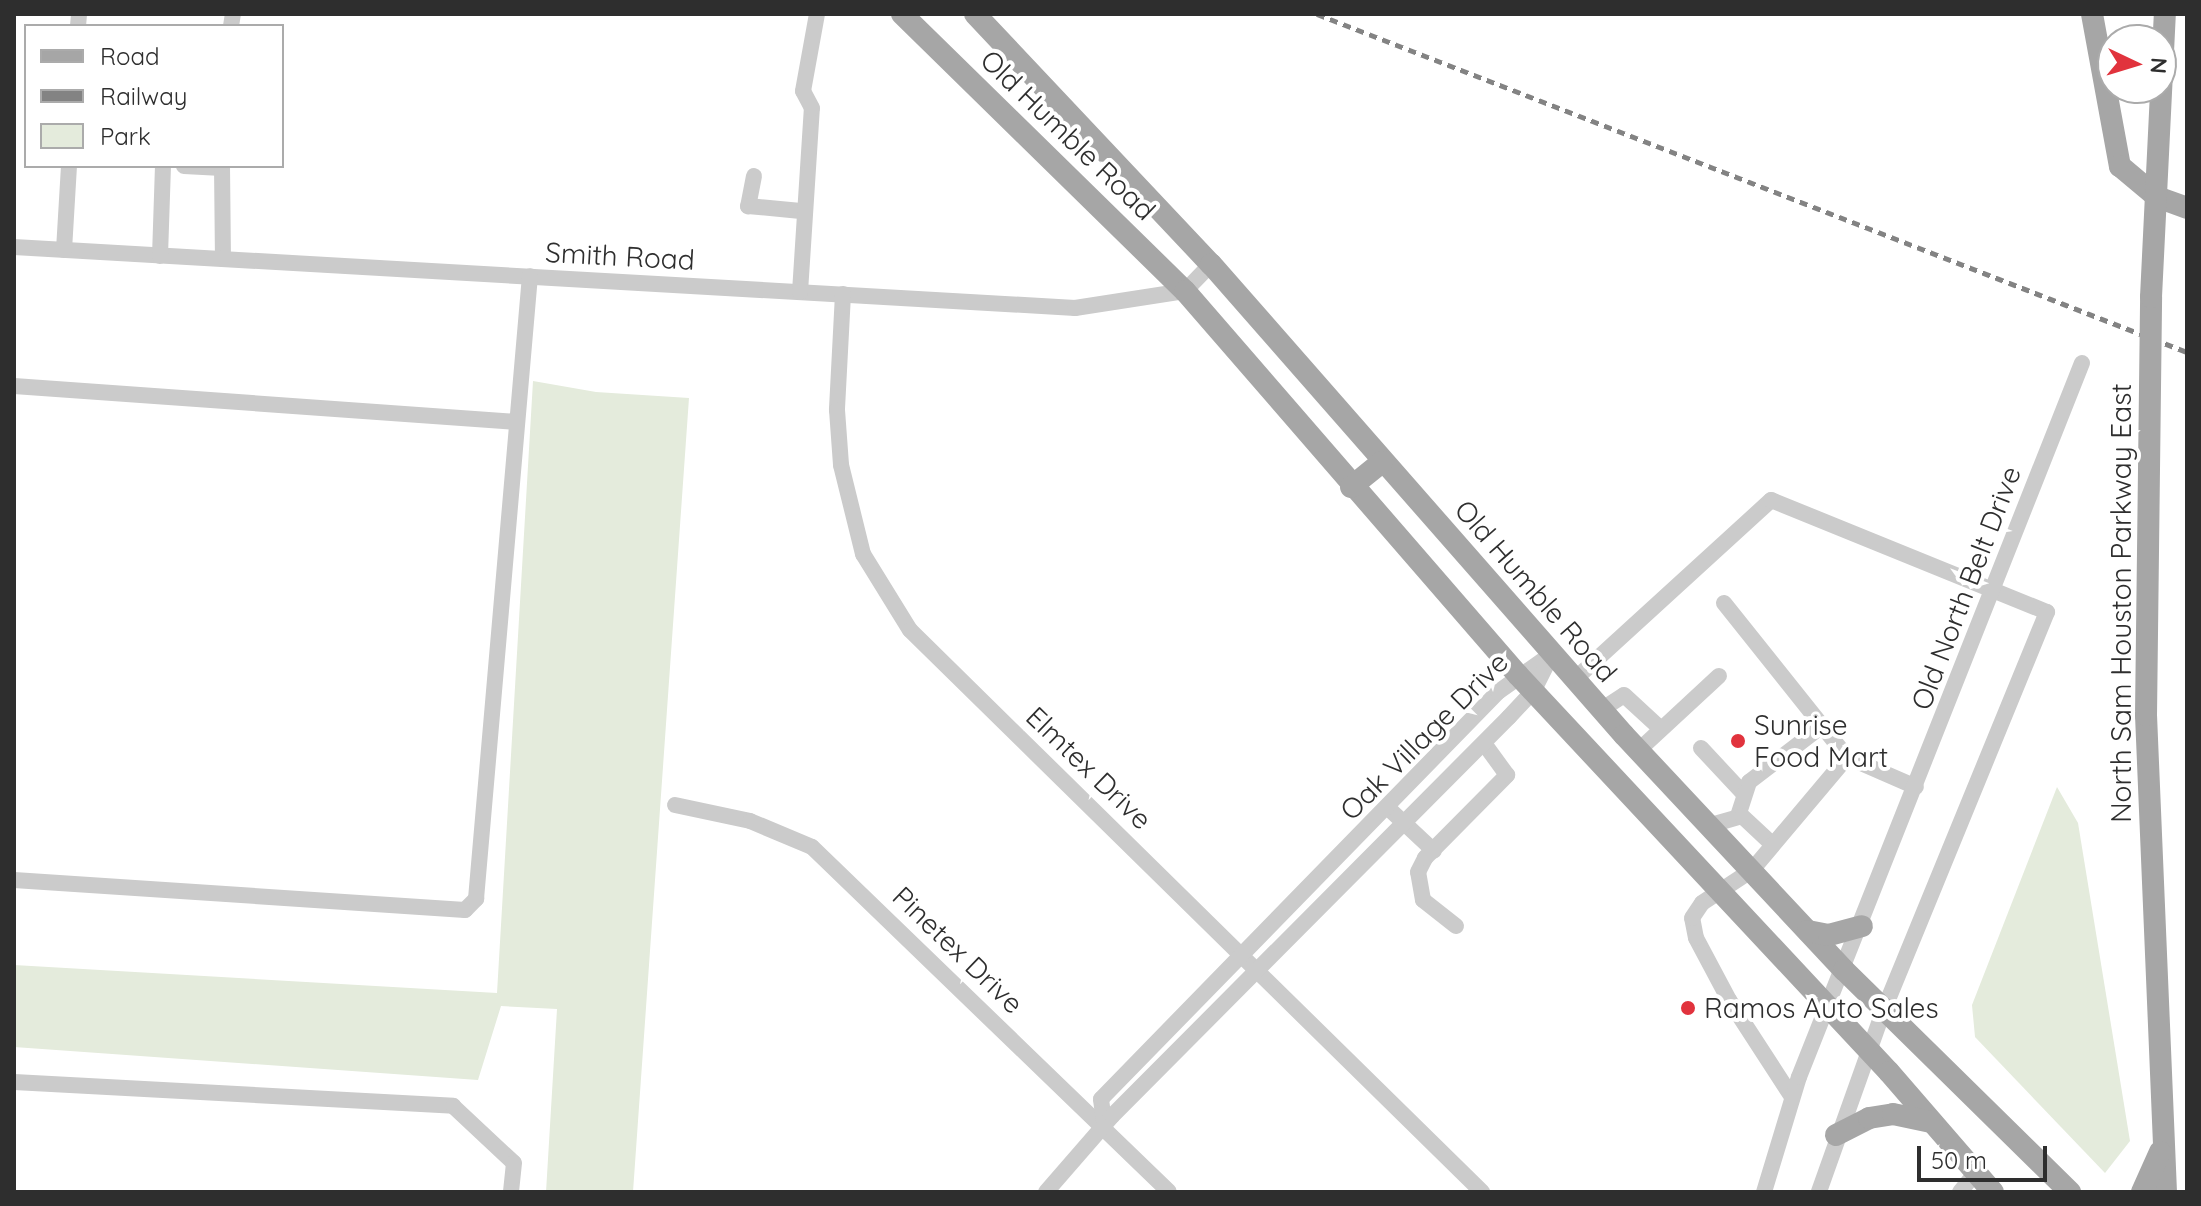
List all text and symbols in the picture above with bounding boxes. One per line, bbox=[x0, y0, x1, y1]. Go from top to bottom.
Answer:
legend bbox=[24, 24, 284, 168]
north arrow bbox=[2097, 24, 2177, 104]
text: Road bbox=[100, 41, 160, 71]
street label: Old Humble Road bbox=[974, 43, 1162, 227]
text: N bbox=[2144, 56, 2173, 75]
text: Railway bbox=[100, 81, 187, 111]
text: Park bbox=[100, 121, 151, 151]
street label: Smith Road bbox=[544, 235, 696, 277]
street label: North Sam Houston Parkway East bbox=[2104, 383, 2138, 823]
street label: Old North Belt Drive bbox=[1904, 461, 2028, 715]
street label: Old Humble Road bbox=[1448, 493, 1624, 689]
street label: Oak Village Drive bbox=[1333, 645, 1515, 827]
street label: Elmtex Drive bbox=[1019, 700, 1159, 836]
place label: Sunrise Food Mart bbox=[1754, 708, 1888, 774]
marker: Sunrise Food Mart bbox=[1729, 732, 1747, 750]
street label: Pinetex Drive bbox=[886, 879, 1030, 1021]
place label: Ramos Auto Sales bbox=[1704, 991, 1939, 1025]
marker: Ramos Auto Sales bbox=[1679, 999, 1697, 1017]
scale bar bbox=[1921, 1130, 2051, 1180]
text: 50 m bbox=[1931, 1145, 1987, 1175]

